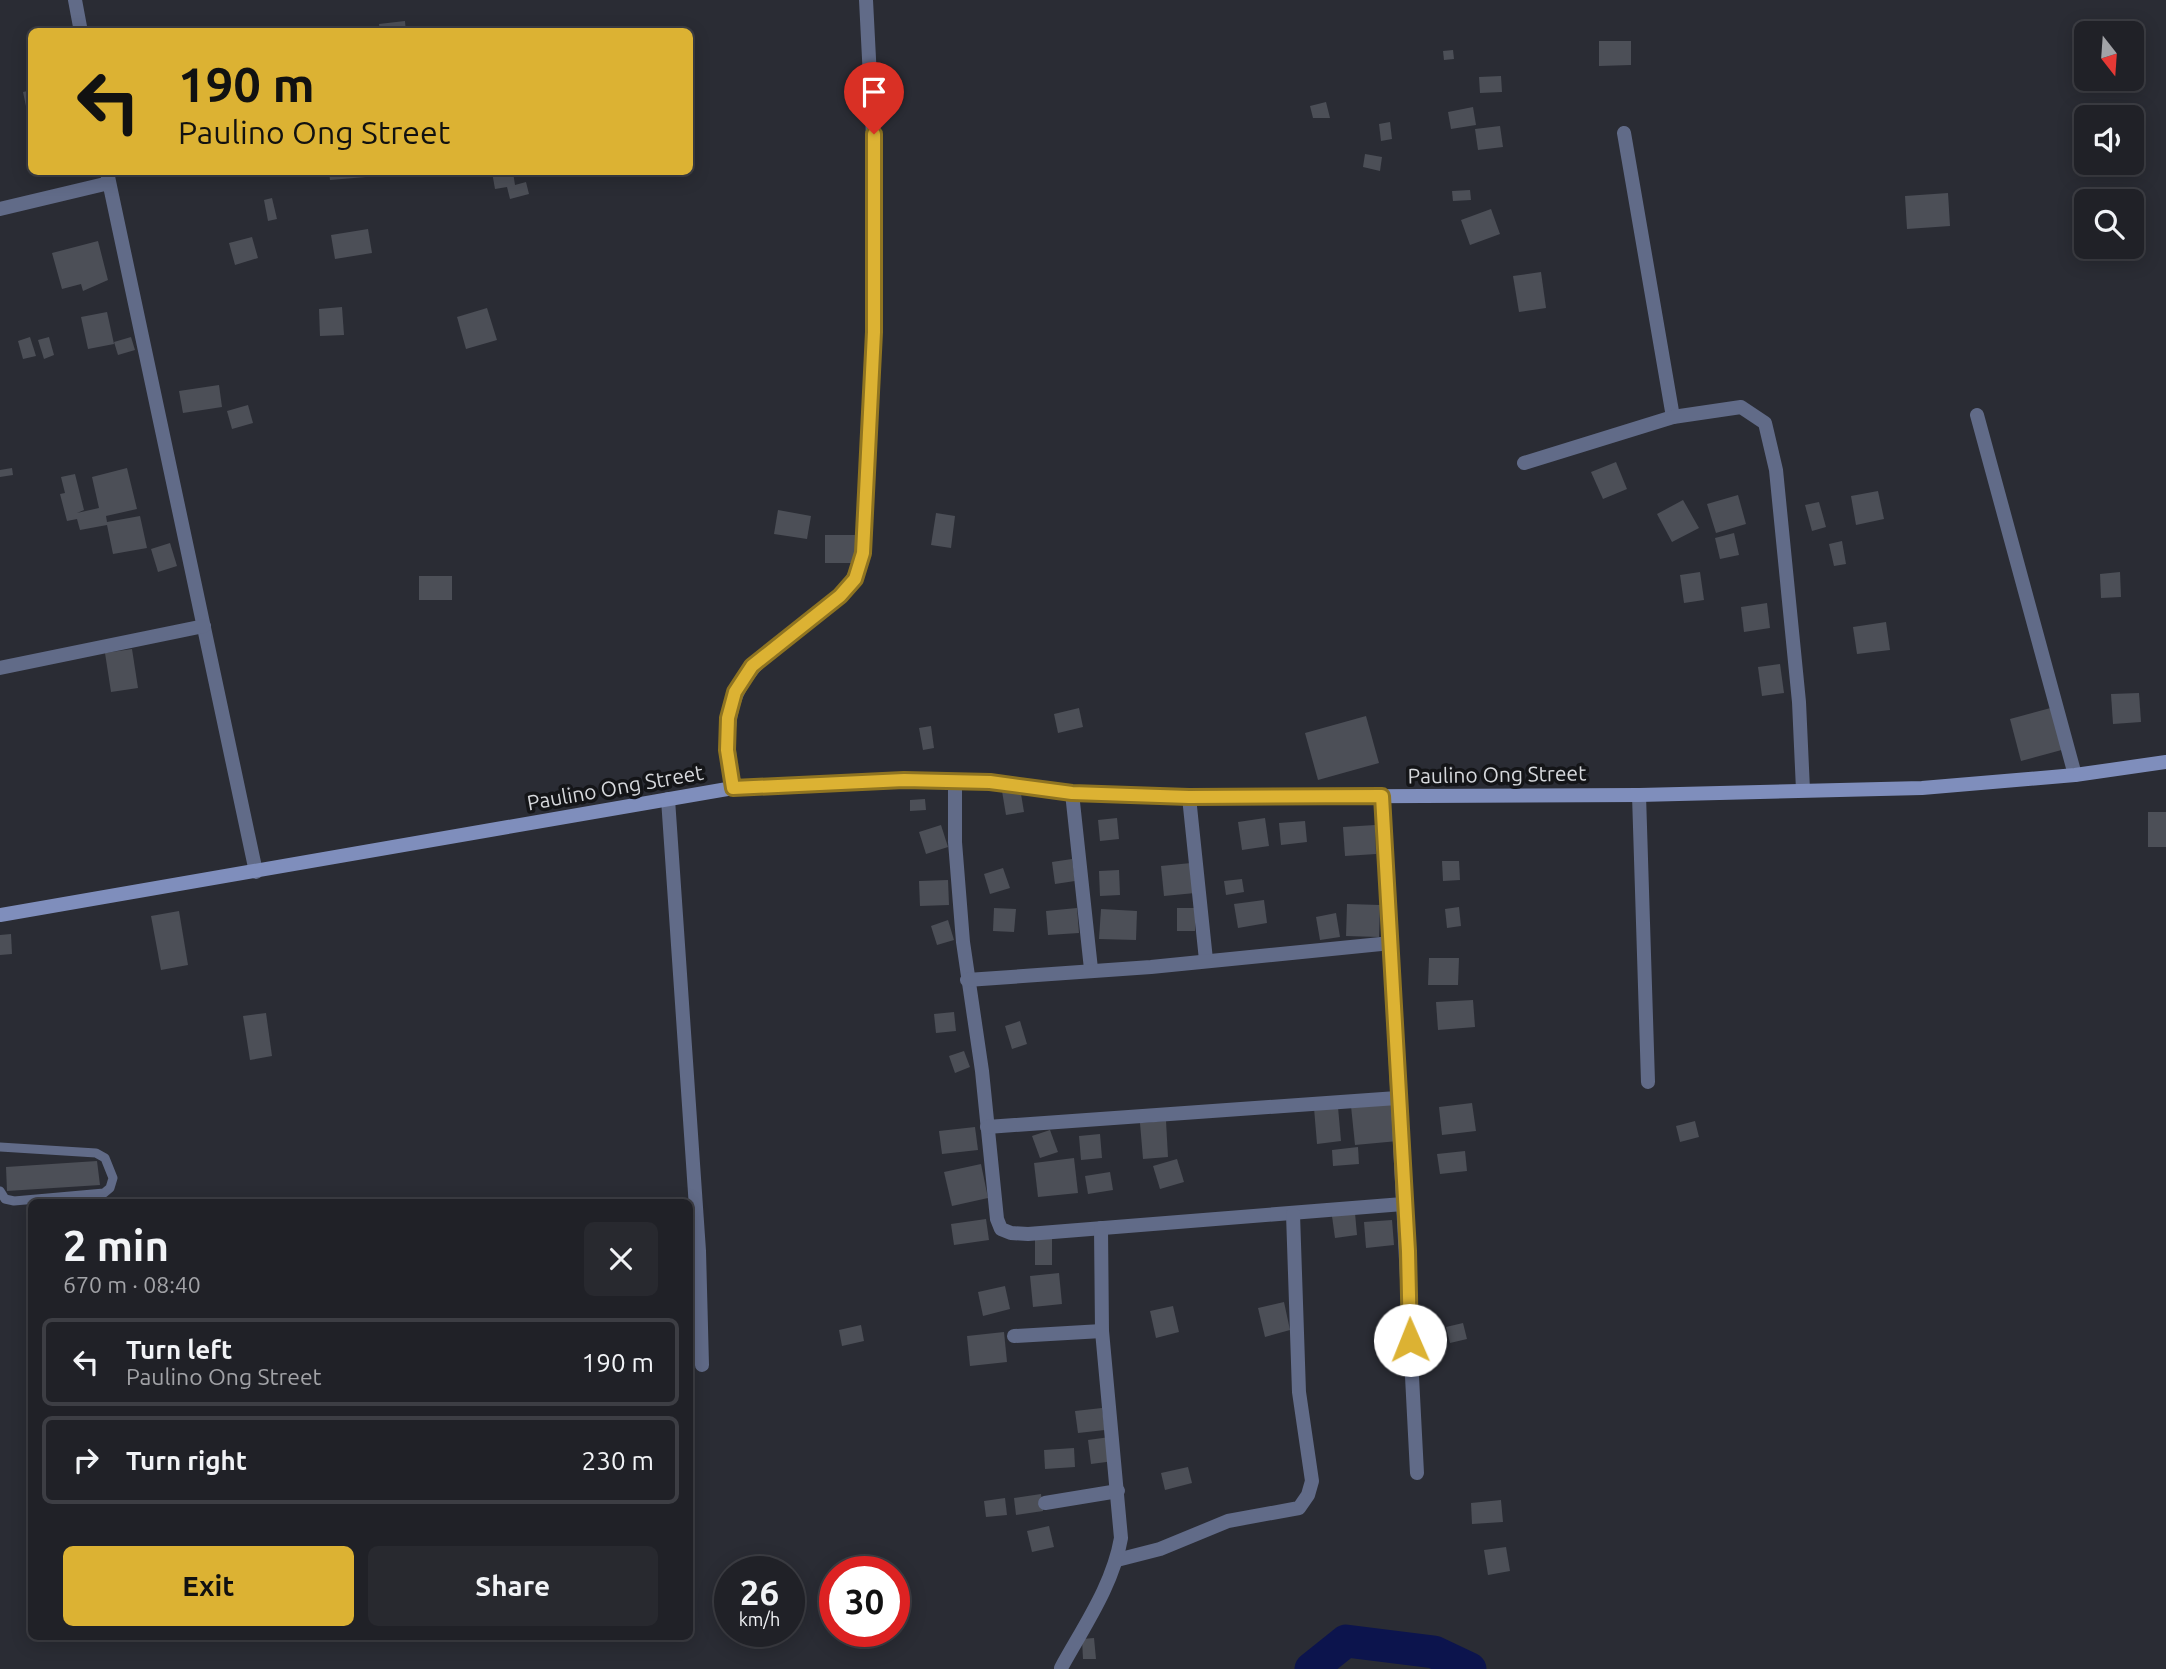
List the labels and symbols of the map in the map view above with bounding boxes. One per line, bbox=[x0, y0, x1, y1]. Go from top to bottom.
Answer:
north arrow bbox=[2074, 21, 2144, 91]
pin bbox=[844, 62, 904, 134]
street label: Paulino Ong Street bbox=[525, 760, 705, 814]
street label: Paulino Ong Street bbox=[1407, 760, 1587, 788]
position arrow bbox=[1373, 1303, 1447, 1377]
speed limit sign: 30 bbox=[819, 1556, 910, 1647]

